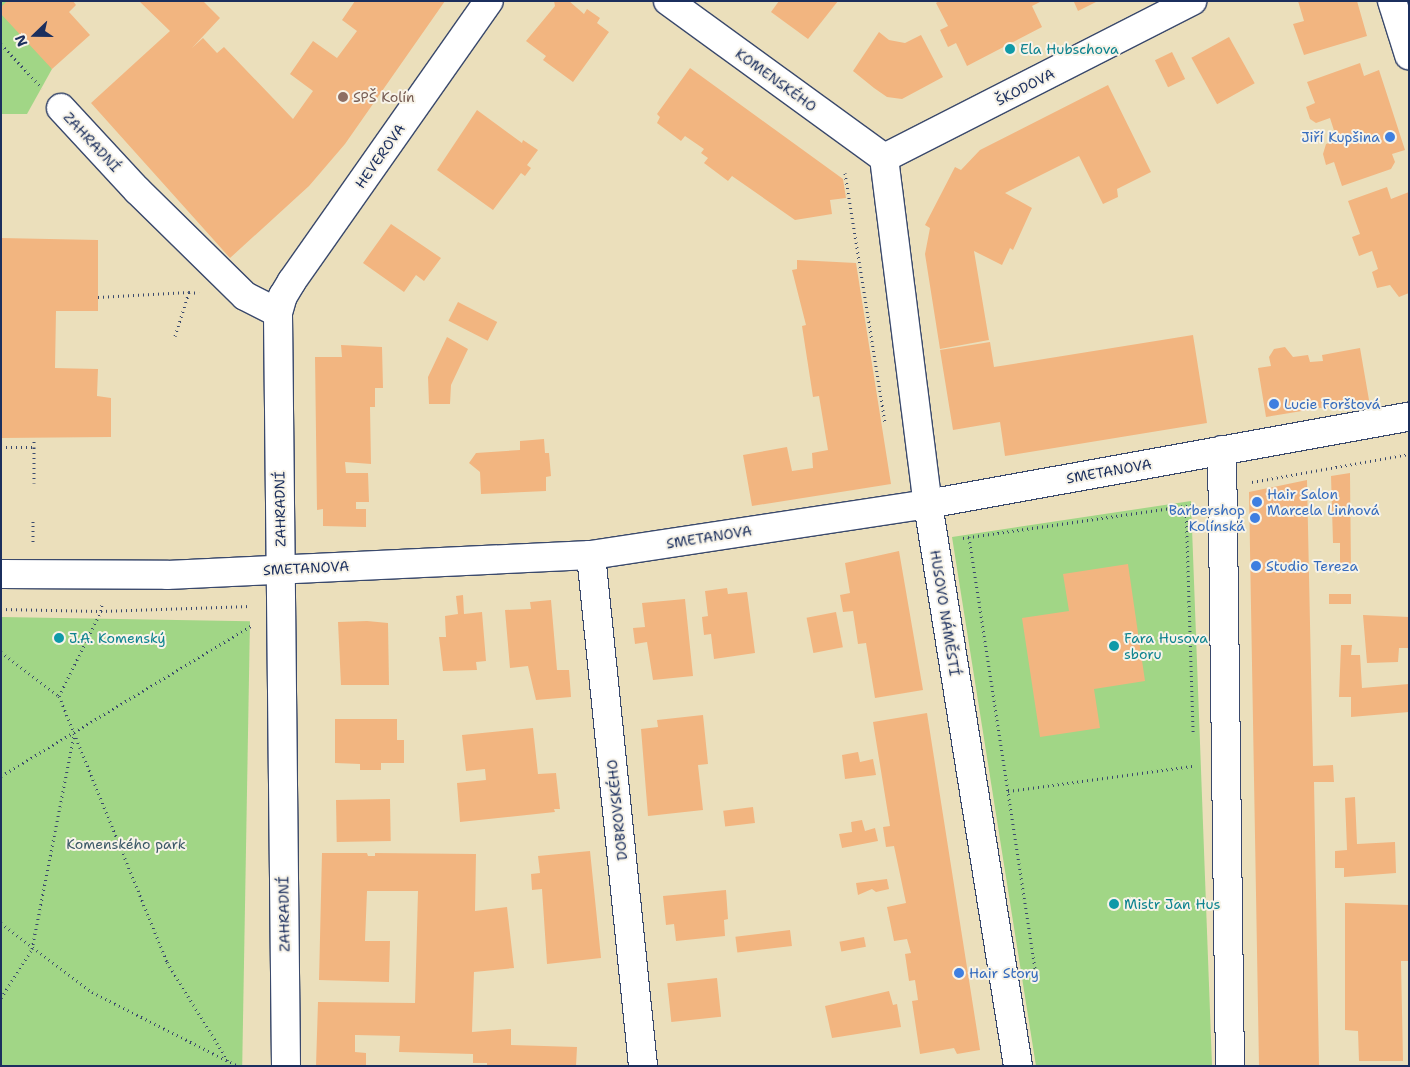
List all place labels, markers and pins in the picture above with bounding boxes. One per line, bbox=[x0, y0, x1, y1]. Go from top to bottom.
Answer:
place label: Ela Hubschova bbox=[1020, 41, 1119, 57]
marker: Ela Hubschova bbox=[1004, 43, 1016, 55]
place label: SPŠ Kolín bbox=[353, 89, 415, 105]
marker: SPŠ Kolín bbox=[337, 91, 349, 103]
place label: Jiří Kupšina bbox=[1301, 129, 1380, 145]
marker: Jiří Kupšina bbox=[1384, 131, 1396, 143]
place label: Lucie Forštová bbox=[1284, 396, 1380, 412]
marker: Lucie Forštová bbox=[1268, 398, 1280, 410]
place label: Hair Salon Marcela Linhová bbox=[1267, 486, 1379, 518]
marker: Hair Salon Marcela Linhová bbox=[1251, 496, 1263, 508]
place label: Barbershop Kolínská bbox=[1169, 502, 1245, 534]
marker: Barbershop Kolínská bbox=[1249, 512, 1261, 524]
place label: Studio Tereza bbox=[1266, 558, 1358, 574]
marker: Studio Tereza bbox=[1250, 560, 1262, 572]
place label: J.A. Komenský bbox=[69, 630, 166, 646]
place label: Fara Husova sboru bbox=[1124, 630, 1208, 662]
marker: J.A. Komenský bbox=[53, 632, 65, 644]
marker: Fara Husova sboru bbox=[1108, 640, 1120, 652]
place label: Mistr Jan Hus bbox=[1124, 896, 1220, 912]
marker: Mistr Jan Hus bbox=[1108, 898, 1120, 910]
place label: Hair Story bbox=[969, 965, 1039, 981]
marker: Hair Story bbox=[953, 967, 965, 979]

